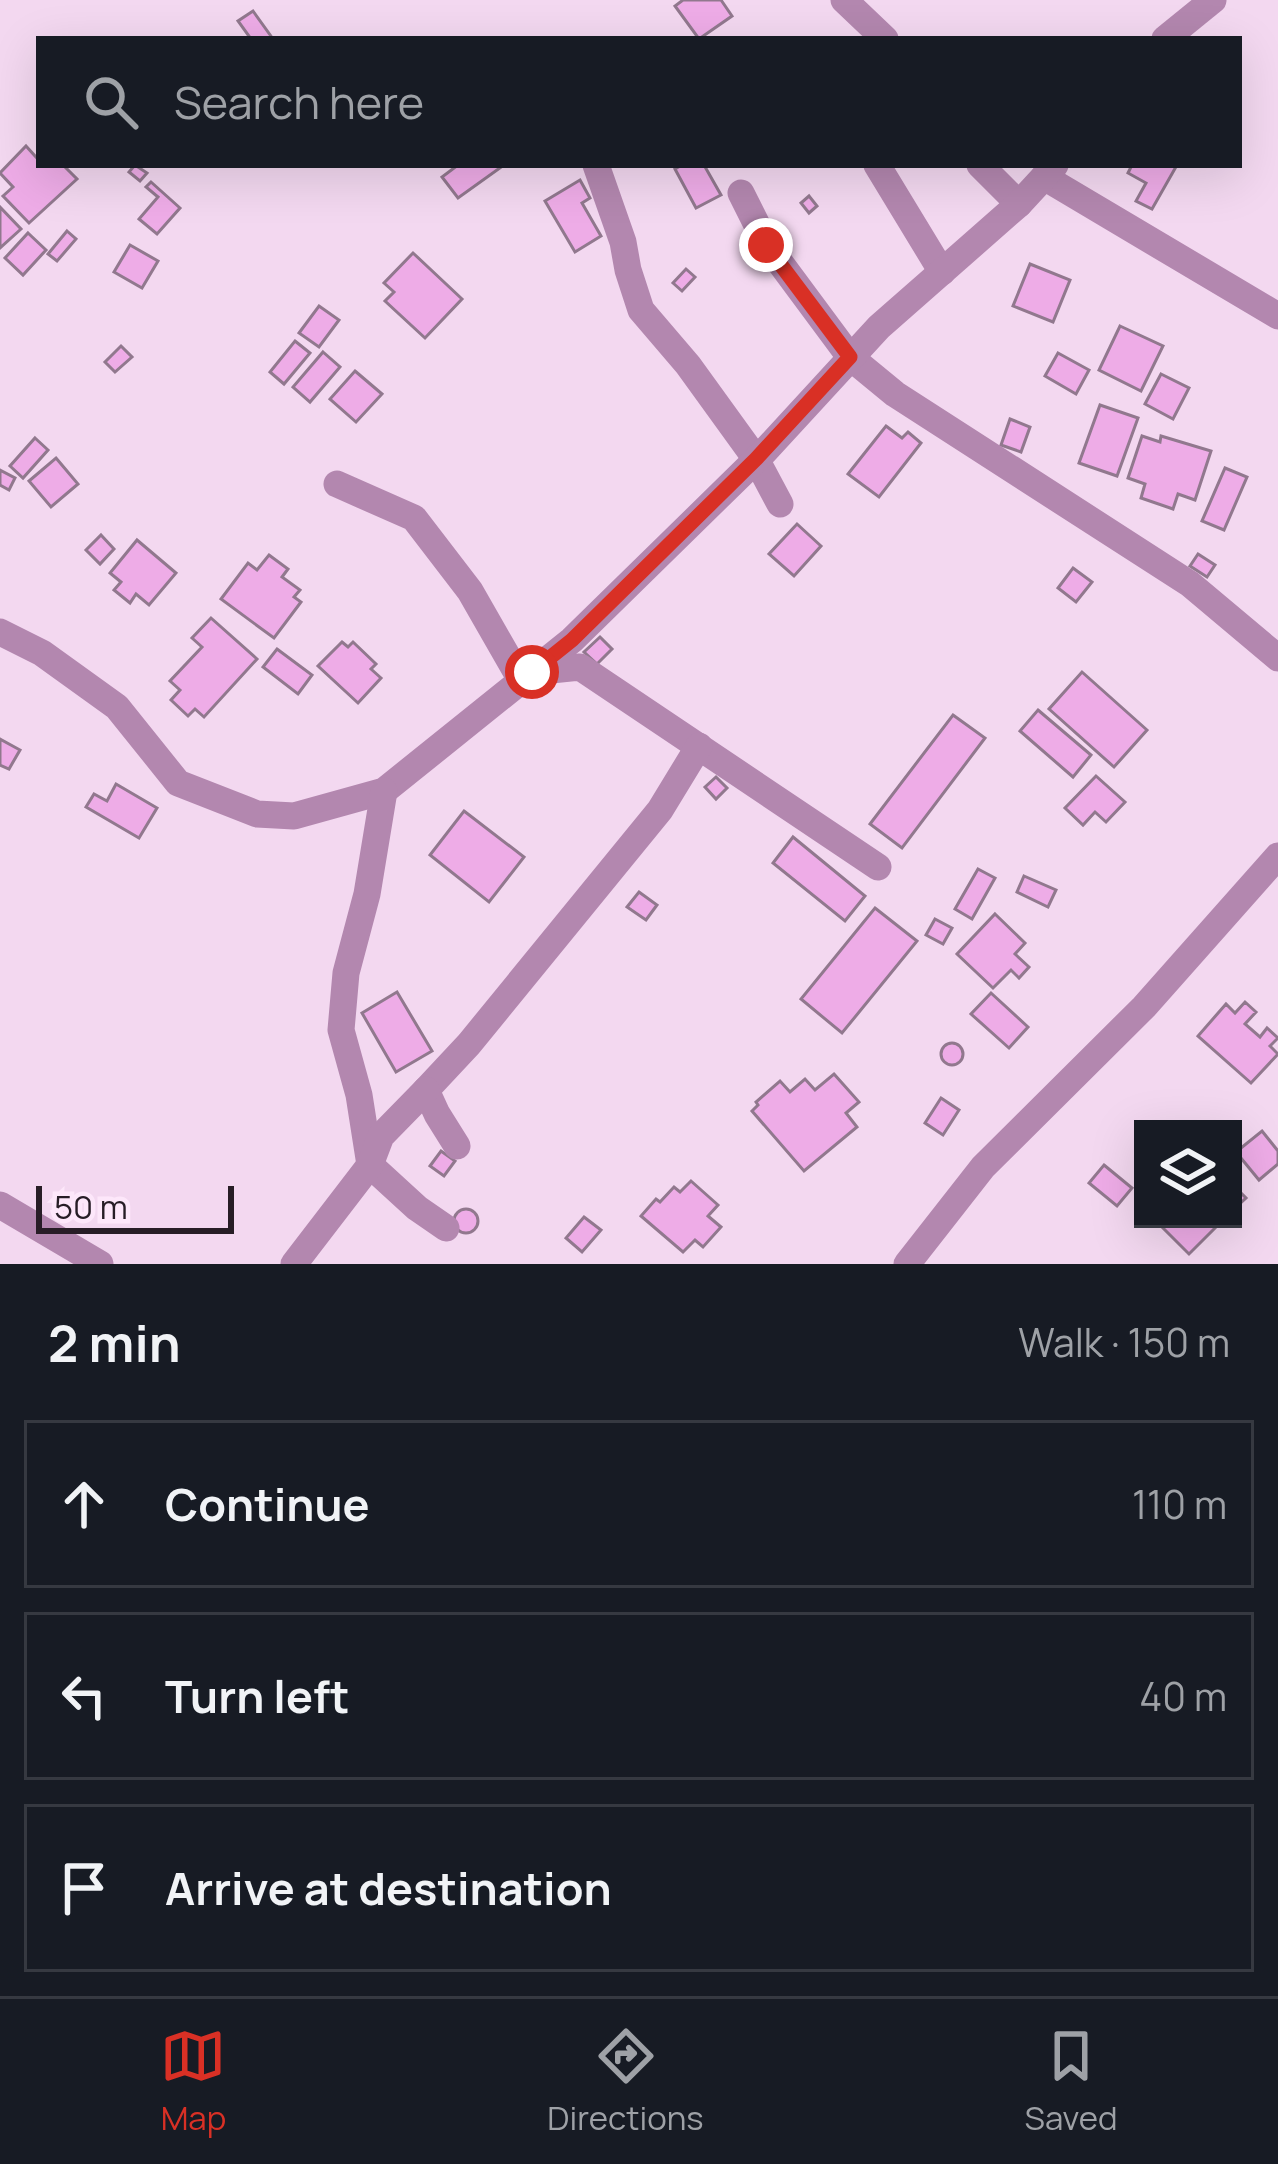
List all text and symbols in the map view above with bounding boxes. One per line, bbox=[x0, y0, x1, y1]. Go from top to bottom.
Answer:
search box bbox=[36, 36, 1242, 168]
icon: search bbox=[78, 69, 144, 135]
text: Search here bbox=[174, 71, 424, 133]
route end bbox=[739, 218, 793, 272]
route start bbox=[505, 645, 559, 699]
map controls bbox=[1134, 1120, 1242, 1228]
button: layers bbox=[1134, 1120, 1242, 1228]
scale bar bbox=[36, 1180, 234, 1233]
text: 50 m bbox=[54, 1184, 128, 1229]
text: 2 min bbox=[48, 1308, 181, 1377]
text: Walk · 150 m bbox=[1018, 1315, 1230, 1369]
icon: ahead bbox=[51, 1471, 117, 1537]
text: Continue bbox=[165, 1473, 370, 1535]
text: 110 m bbox=[1132, 1477, 1227, 1531]
icon: left bbox=[51, 1663, 117, 1729]
text: Turn left bbox=[165, 1665, 350, 1727]
text: 40 m bbox=[1139, 1669, 1227, 1723]
icon: arrive bbox=[51, 1855, 117, 1921]
text: Arrive at destination bbox=[165, 1857, 612, 1919]
tab: Map bbox=[160, 2023, 226, 2140]
tab: Directions bbox=[547, 2023, 704, 2140]
tab: Saved bbox=[1025, 2023, 1118, 2140]

